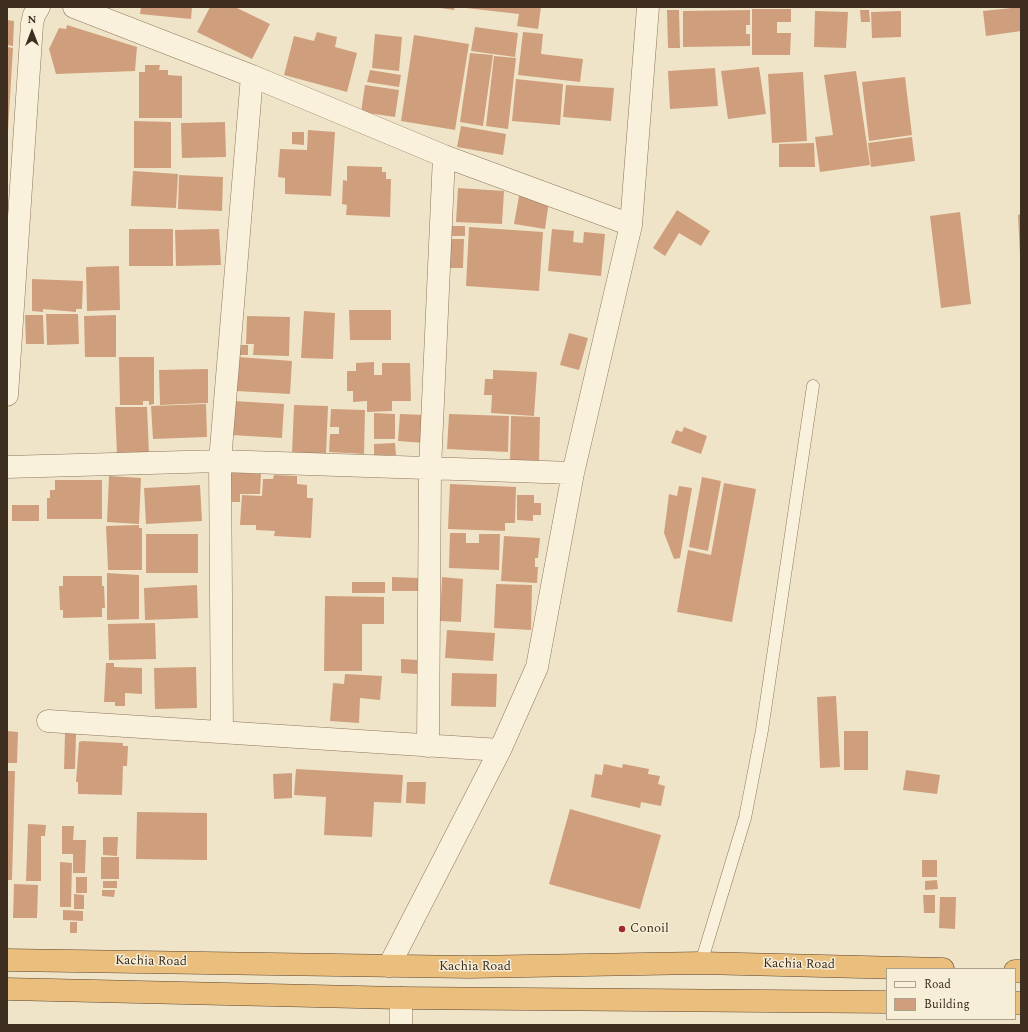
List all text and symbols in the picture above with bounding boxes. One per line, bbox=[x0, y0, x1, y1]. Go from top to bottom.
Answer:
text: N bbox=[28, 11, 36, 28]
north arrow bbox=[12, 12, 52, 52]
place label: Conoil bbox=[630, 921, 669, 937]
marker: Conoil bbox=[617, 924, 627, 934]
street label: Kachia Road bbox=[115, 954, 187, 970]
street label: Kachia Road bbox=[763, 957, 835, 973]
street label: Kachia Road bbox=[439, 959, 511, 975]
legend bbox=[886, 968, 1016, 1020]
text: Road bbox=[924, 975, 951, 994]
text: Building bbox=[924, 995, 970, 1014]

